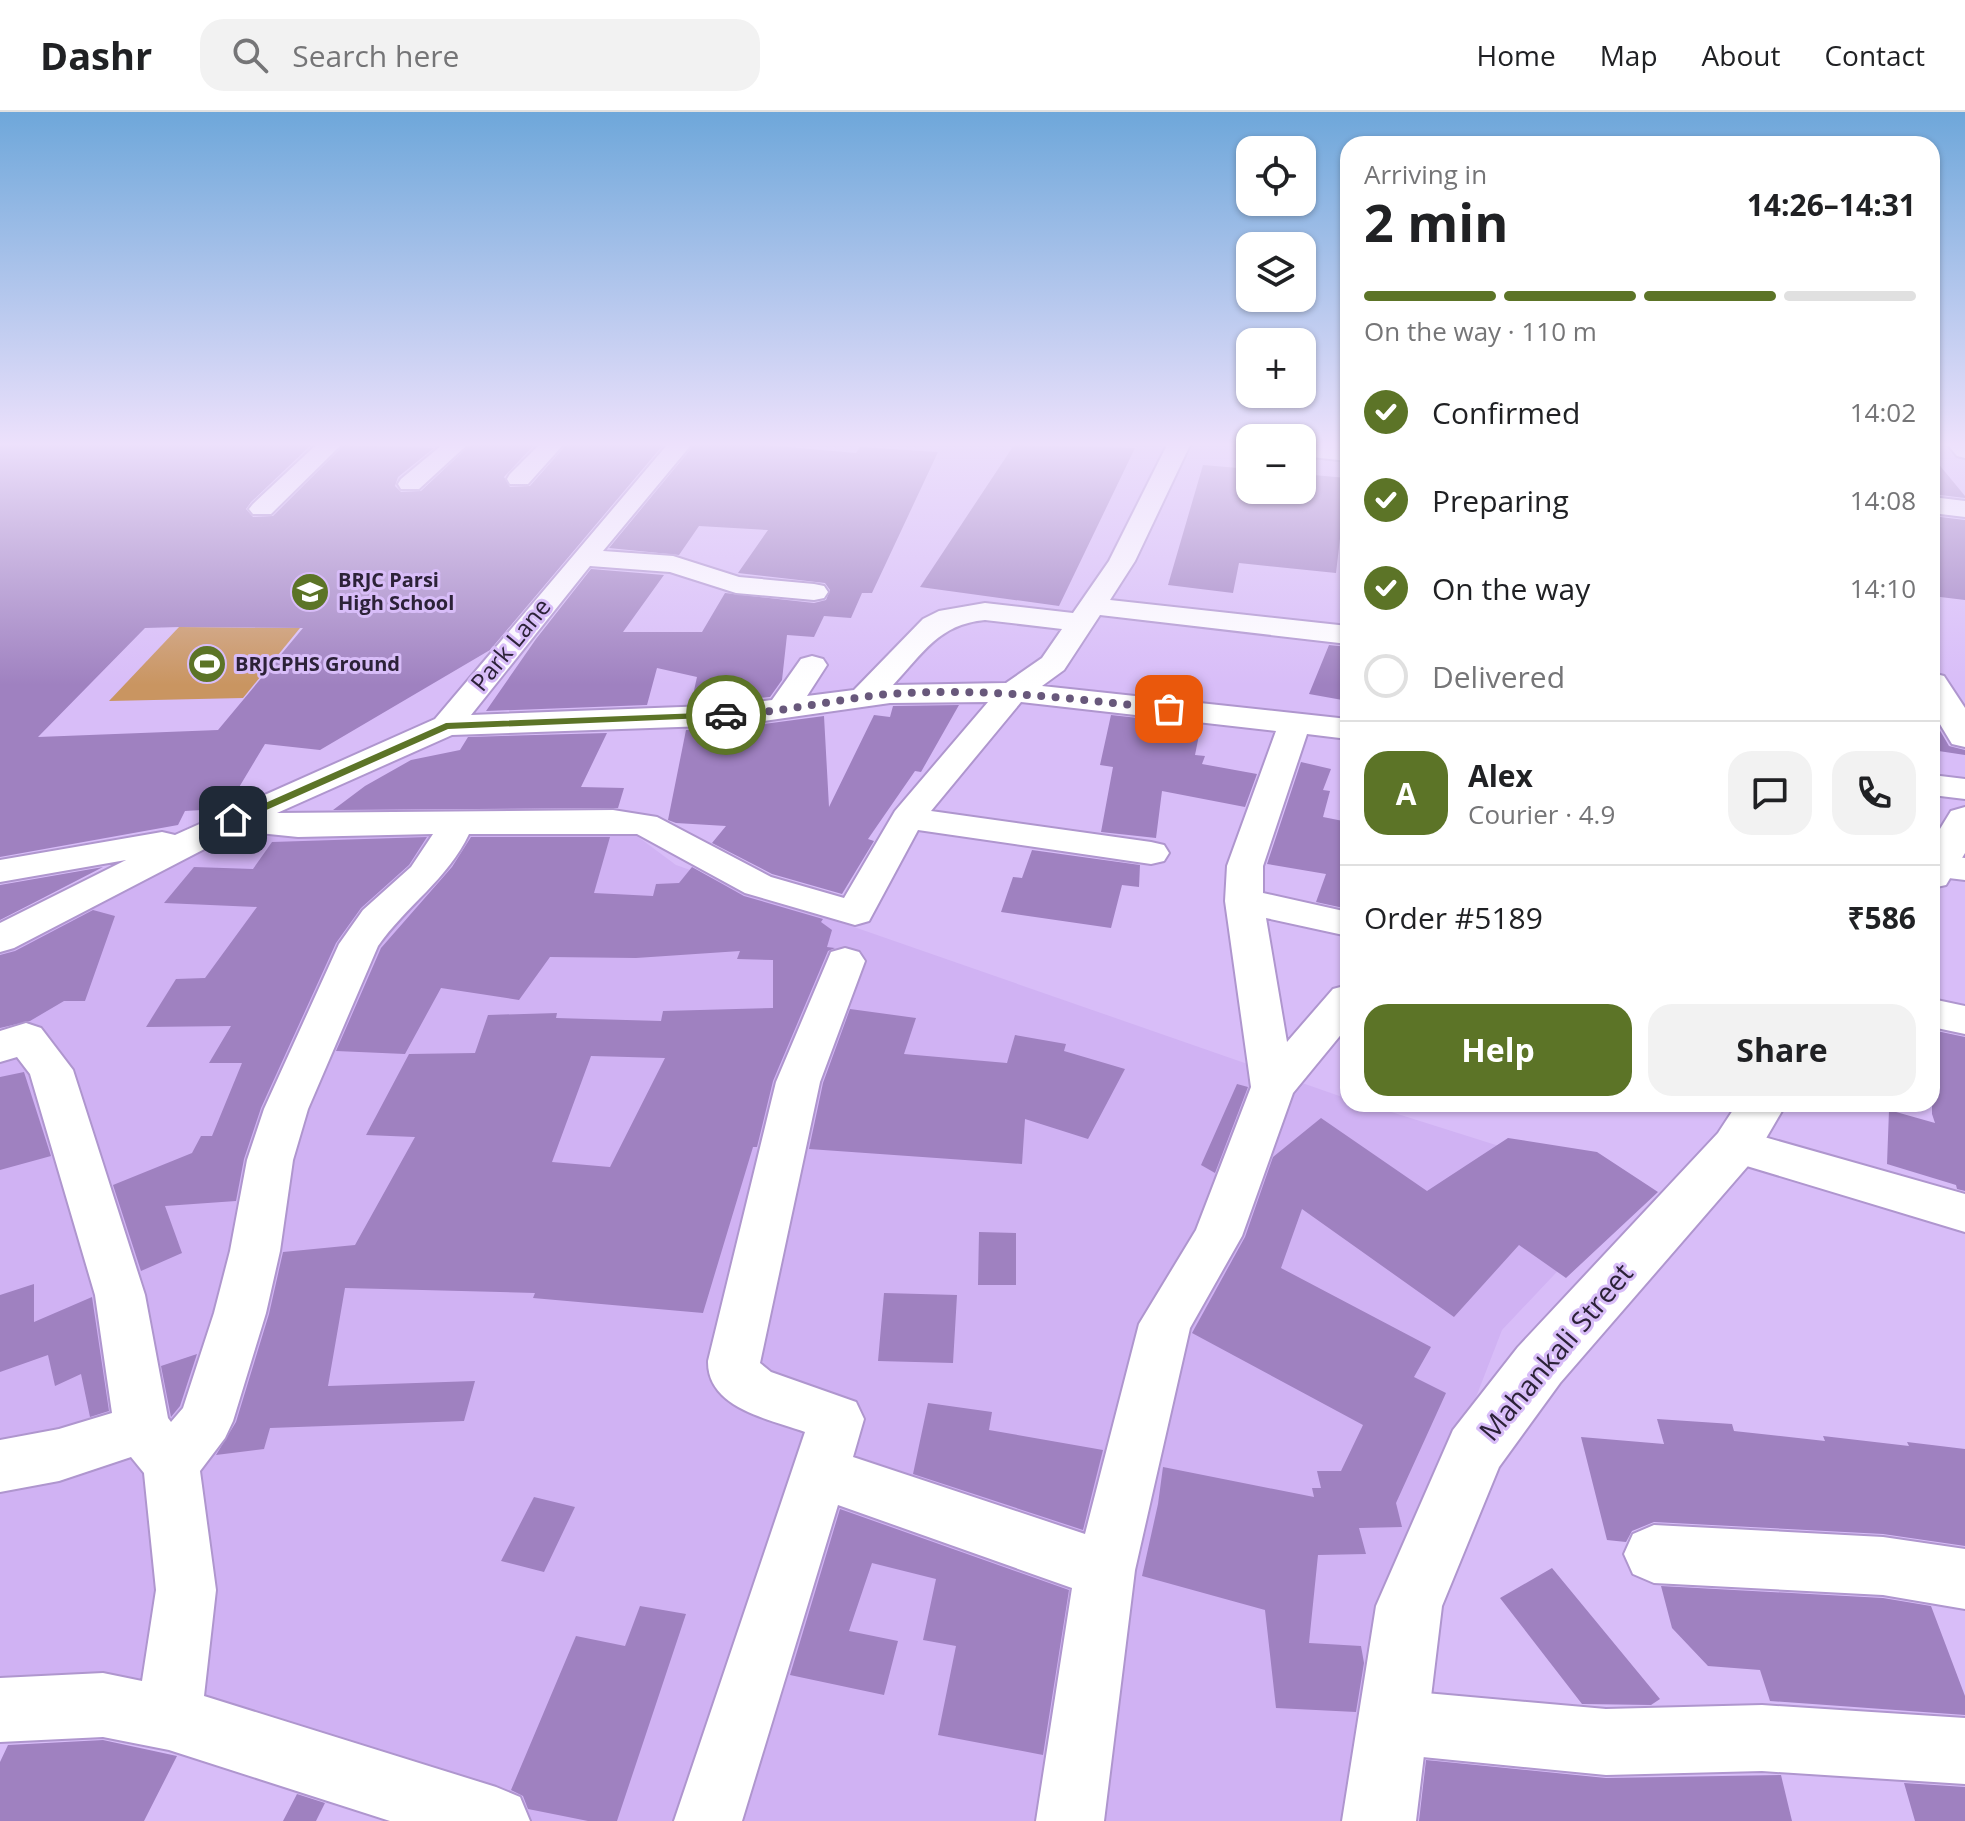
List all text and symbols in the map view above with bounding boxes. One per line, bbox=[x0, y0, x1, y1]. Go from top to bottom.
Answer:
search box bbox=[200, 19, 760, 91]
text: Dashr bbox=[40, 29, 152, 81]
icon: search bbox=[228, 33, 272, 77]
text: Search here bbox=[292, 35, 459, 76]
text: Home bbox=[1477, 36, 1556, 74]
text: Map bbox=[1600, 36, 1658, 74]
text: About bbox=[1702, 36, 1780, 74]
text: Contact bbox=[1824, 36, 1925, 74]
map controls bbox=[1236, 136, 1316, 504]
button: locate bbox=[1236, 136, 1316, 216]
text: Arriving in bbox=[1364, 156, 1487, 192]
text: 14:26–14:31 bbox=[1747, 184, 1916, 225]
text: 2 min bbox=[1364, 186, 1508, 257]
button: layers bbox=[1236, 232, 1316, 312]
text: On the way · 110 m bbox=[1364, 313, 1597, 349]
button: + bbox=[1236, 328, 1316, 408]
icon: check bbox=[1364, 390, 1408, 434]
text: Confirmed bbox=[1432, 392, 1580, 433]
text: 14:02 bbox=[1850, 394, 1916, 430]
button: − bbox=[1236, 424, 1316, 504]
icon: check bbox=[1364, 478, 1408, 522]
text: Preparing bbox=[1432, 480, 1569, 521]
text: 14:08 bbox=[1850, 482, 1916, 518]
place label: BRJC Parsi High School bbox=[338, 566, 454, 616]
icon: check bbox=[1364, 566, 1408, 610]
text: On the way bbox=[1432, 568, 1590, 609]
text: 14:10 bbox=[1850, 570, 1916, 606]
school or university icon: BRJC Parsi High School bbox=[289, 571, 331, 613]
street label: Park Lane bbox=[462, 591, 557, 697]
sports icon: BRJCPHS Ground bbox=[186, 643, 228, 685]
place label: BRJCPHS Ground bbox=[235, 650, 400, 677]
text: Delivered bbox=[1432, 656, 1565, 697]
courier bbox=[686, 675, 766, 755]
pin bbox=[1135, 675, 1203, 743]
icon: bag bbox=[1147, 687, 1191, 731]
icon: car bbox=[704, 693, 748, 737]
button: chat bbox=[1728, 751, 1812, 835]
button: phone bbox=[1832, 751, 1916, 835]
text: Alex bbox=[1468, 755, 1533, 796]
text: A bbox=[1396, 773, 1416, 814]
pin bbox=[199, 786, 267, 854]
text: Courier · 4.9 bbox=[1468, 796, 1615, 832]
icon: home bbox=[211, 798, 255, 842]
text: Order #5189 bbox=[1364, 897, 1543, 938]
text: ₹586 bbox=[1847, 897, 1916, 938]
button: Help bbox=[1364, 1004, 1632, 1096]
button: Share bbox=[1648, 1004, 1916, 1096]
street label: Mahankali Street bbox=[1470, 1255, 1641, 1448]

